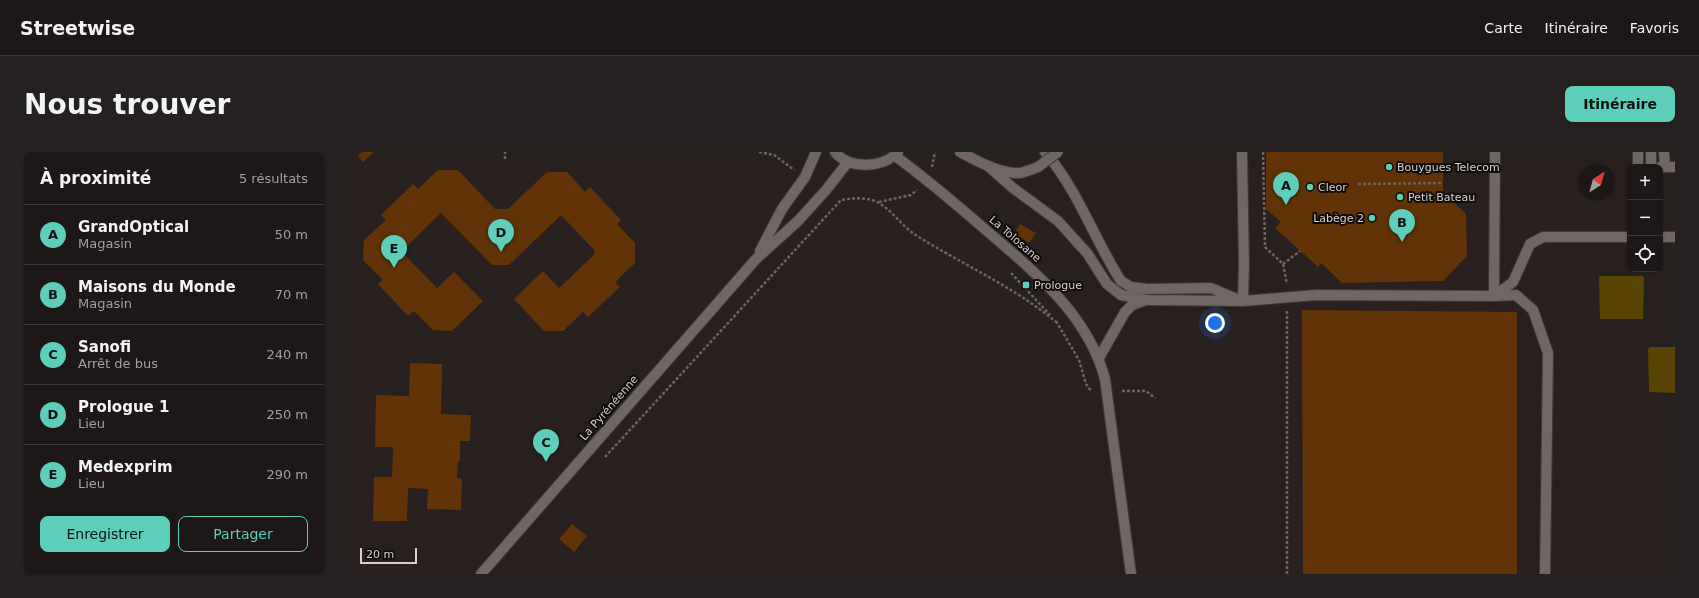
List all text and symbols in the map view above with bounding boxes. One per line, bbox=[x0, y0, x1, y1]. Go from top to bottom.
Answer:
text: Streetwise bbox=[20, 17, 135, 39]
text: Carte bbox=[1484, 20, 1523, 36]
text: Itinéraire bbox=[1545, 20, 1608, 36]
text: Favoris bbox=[1630, 20, 1679, 36]
button: Itinéraire bbox=[1565, 86, 1675, 122]
text: Nous trouver bbox=[24, 88, 230, 121]
place label: Bouygues Telecom bbox=[1397, 161, 1500, 174]
marker: Bouygues Telecom bbox=[1384, 162, 1394, 172]
north arrow bbox=[1579, 164, 1615, 200]
map controls bbox=[1627, 164, 1663, 272]
button: + bbox=[1627, 164, 1663, 200]
text: À proximité bbox=[40, 168, 151, 188]
text: 5 résultats bbox=[239, 171, 308, 186]
pin: A bbox=[1273, 172, 1299, 205]
place label: Cleor bbox=[1318, 181, 1347, 194]
marker: Cleor bbox=[1305, 182, 1315, 192]
place label: Petit Bateau bbox=[1408, 191, 1475, 204]
marker: Petit Bateau bbox=[1395, 192, 1405, 202]
button: − bbox=[1627, 200, 1663, 236]
pin: B bbox=[1389, 209, 1415, 242]
place label: Labège 2 bbox=[1313, 212, 1364, 225]
street label: La Tolosane bbox=[987, 213, 1044, 265]
marker: Labège 2 bbox=[1367, 213, 1377, 223]
text: GrandOptical bbox=[78, 218, 189, 236]
pin: D bbox=[488, 219, 514, 252]
text: A bbox=[48, 227, 58, 242]
text: 50 m bbox=[275, 227, 308, 242]
pin: E bbox=[381, 235, 407, 268]
text: Magasin bbox=[78, 236, 132, 251]
button: locate bbox=[1627, 236, 1663, 272]
text: Maisons du Monde bbox=[78, 278, 236, 296]
place label: Prologue bbox=[1034, 279, 1082, 292]
marker: Prologue bbox=[1021, 280, 1031, 290]
text: B bbox=[48, 287, 58, 302]
text: 70 m bbox=[275, 287, 308, 302]
text: Magasin bbox=[78, 296, 132, 311]
your location bbox=[1205, 313, 1225, 333]
text: Sanofi bbox=[78, 338, 131, 356]
text: C bbox=[48, 347, 58, 362]
text: 240 m bbox=[266, 347, 308, 362]
text: Arrêt de bus bbox=[78, 356, 158, 371]
street label: La Pyrénéenne bbox=[577, 373, 641, 443]
text: Prologue 1 bbox=[78, 398, 169, 416]
text: D bbox=[48, 407, 58, 422]
text: 250 m bbox=[266, 407, 308, 422]
text: Lieu bbox=[78, 416, 105, 431]
pin: C bbox=[533, 429, 559, 462]
text: Medexprim bbox=[78, 458, 173, 476]
text: E bbox=[49, 467, 57, 482]
text: 290 m bbox=[266, 467, 308, 482]
text: Lieu bbox=[78, 476, 105, 491]
button: Enregistrer bbox=[40, 516, 170, 552]
button: Partager bbox=[178, 516, 308, 552]
scale bar bbox=[360, 546, 417, 565]
text: 20 m bbox=[366, 548, 394, 561]

